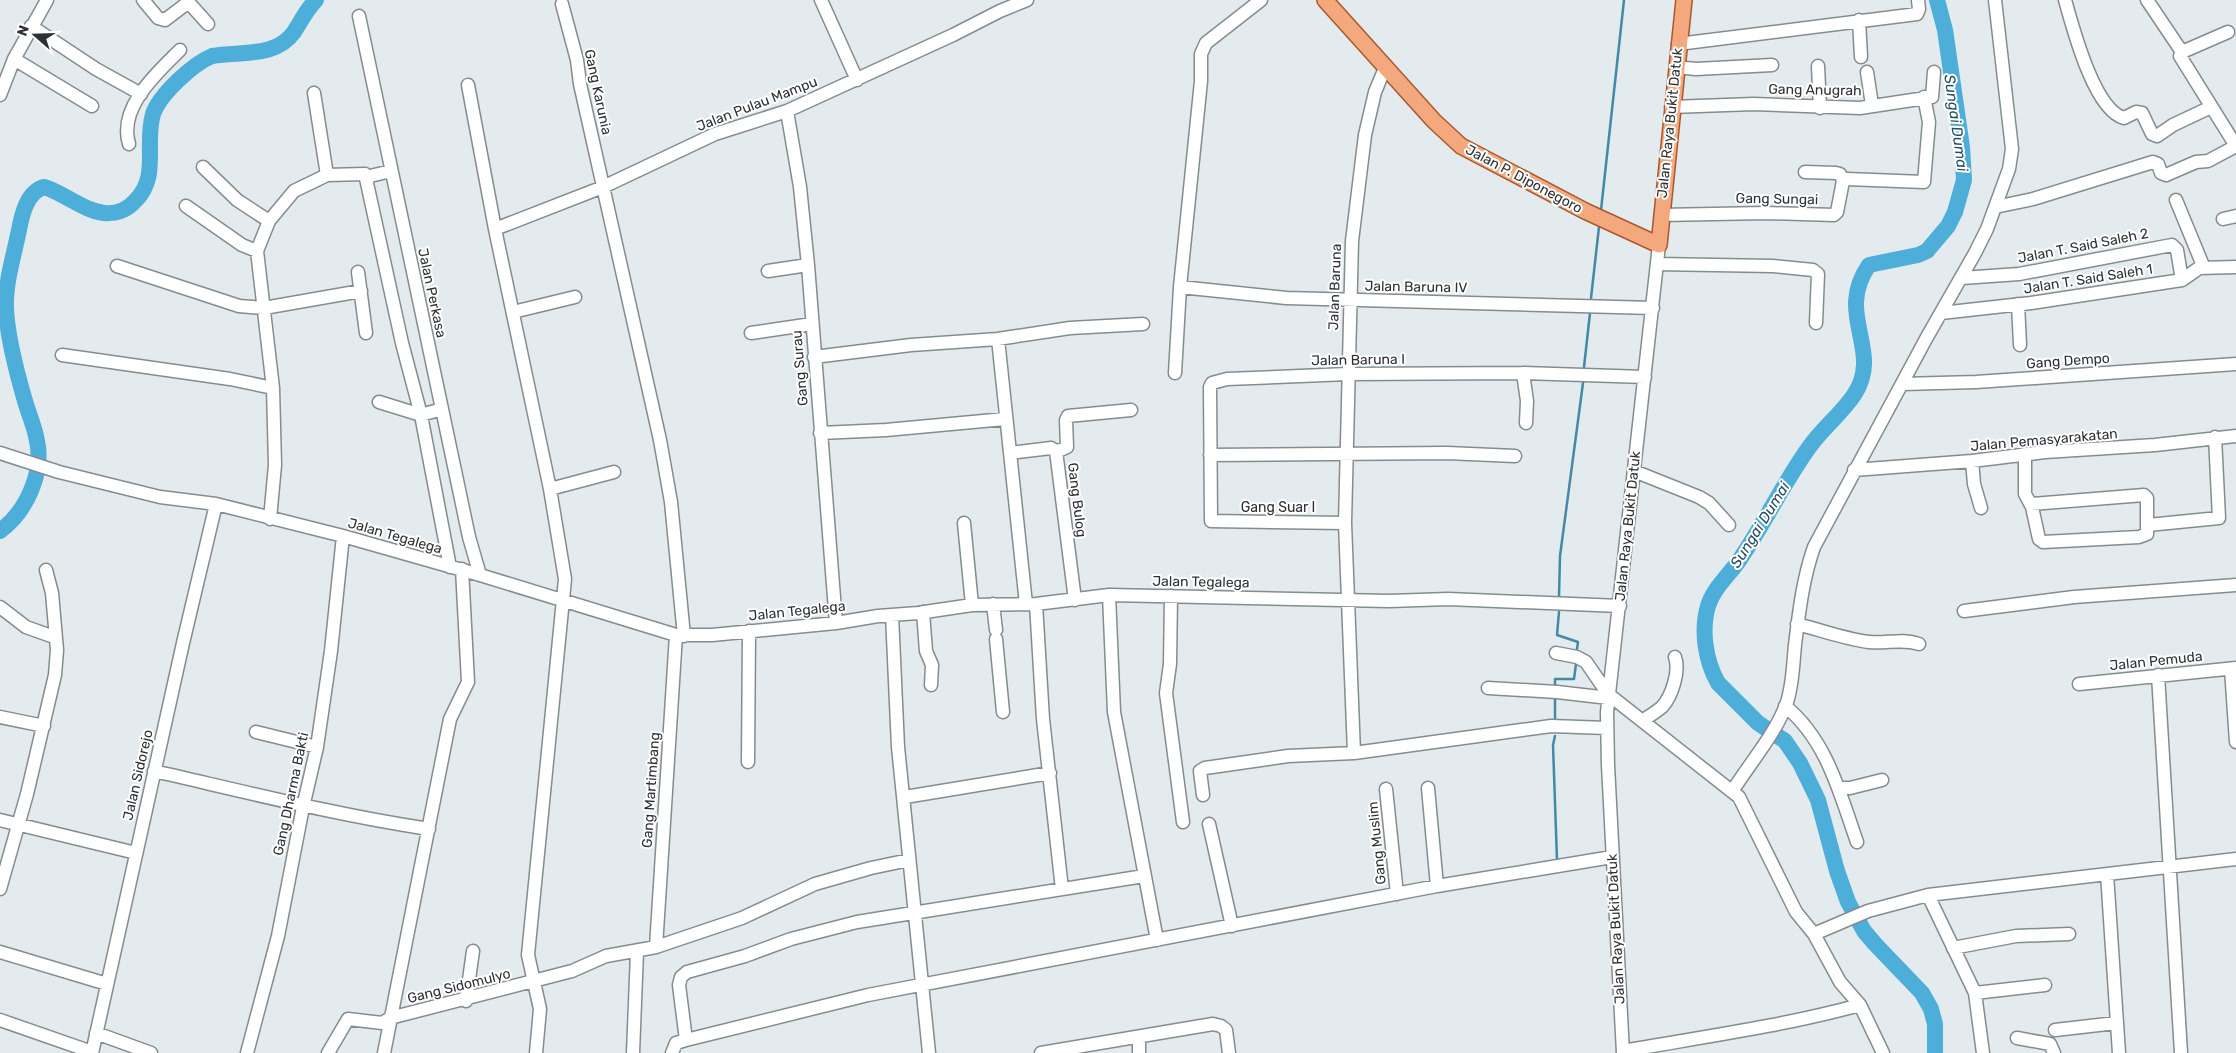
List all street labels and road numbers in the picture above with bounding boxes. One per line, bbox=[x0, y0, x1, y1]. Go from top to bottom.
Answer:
street label: Jalan Raya Bukit Datuk bbox=[1654, 46, 1686, 199]
street label: Gang Karunia bbox=[581, 48, 615, 136]
street label: Jalan Pulau Mampu bbox=[694, 73, 820, 135]
street label: Gang Anugrah bbox=[1768, 81, 1862, 99]
street label: Jalan P. Diponegoro bbox=[1463, 141, 1585, 217]
street label: Gang Sungai bbox=[1736, 190, 1818, 208]
street label: Jalan T. Said Saleh 2 bbox=[2016, 225, 2150, 267]
street label: Jalan Baruna bbox=[1325, 243, 1345, 331]
street label: Jalan Perkasa bbox=[414, 247, 450, 339]
street label: Jalan T. Said Saleh 1 bbox=[2022, 260, 2154, 298]
street label: Jalan Baruna IV bbox=[1364, 278, 1468, 296]
street label: Gang Surau bbox=[788, 329, 812, 407]
street label: Gang Dempo bbox=[2026, 350, 2110, 372]
street label: Jalan Baruna I bbox=[1311, 351, 1405, 369]
street label: Jalan Pemasyarakatan bbox=[1970, 425, 2118, 455]
street label: Jalan Raya Bukit Datuk bbox=[1612, 449, 1644, 602]
street label: Gang Bulog bbox=[1064, 462, 1090, 538]
street label: Gang Suar I bbox=[1241, 499, 1315, 516]
street label: Jalan Tegalega bbox=[346, 514, 444, 558]
street label: Jalan Tegalega bbox=[1152, 573, 1250, 591]
street label: Jalan Tegalega bbox=[748, 597, 846, 625]
street label: Jalan Pemuda bbox=[2109, 648, 2203, 674]
street label: Jalan Sidorejo bbox=[119, 728, 157, 822]
street label: Gang Dharma Bakti bbox=[270, 731, 312, 857]
street label: Gang Martimbang bbox=[638, 732, 664, 848]
street label: Gang Muslim bbox=[1364, 801, 1390, 885]
street label: Jalan Raya Bukit Datuk bbox=[1604, 853, 1628, 1005]
street label: Gang Sidomulyo bbox=[406, 965, 512, 1007]

